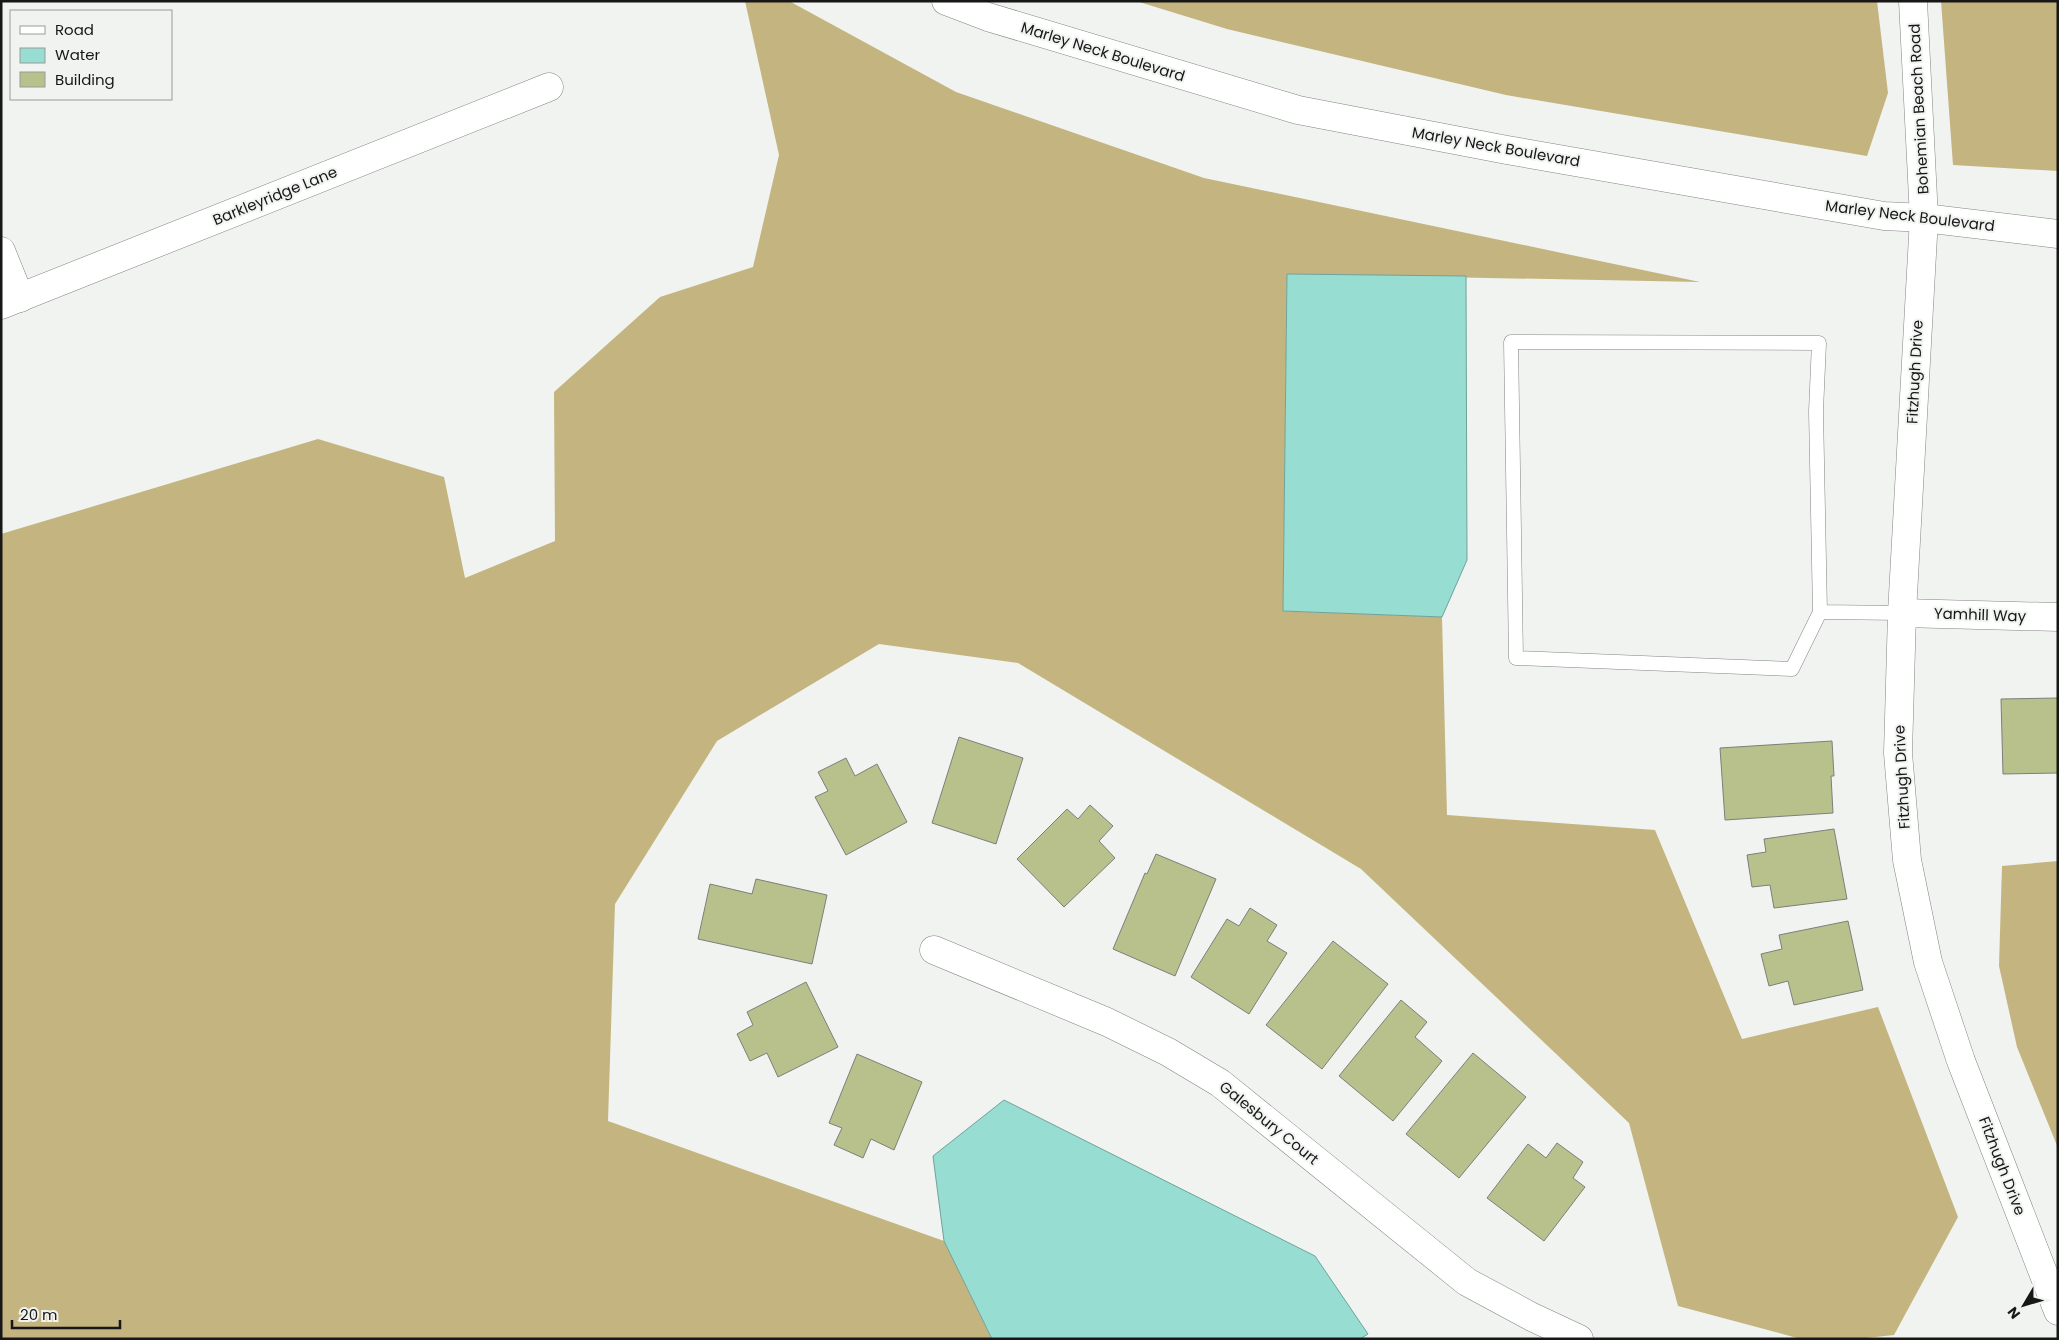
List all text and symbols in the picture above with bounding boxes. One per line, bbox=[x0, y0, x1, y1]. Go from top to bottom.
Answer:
legend bbox=[10, 10, 172, 100]
street label: Marley Neck Boulevard bbox=[1019, 17, 1188, 86]
text: Road bbox=[55, 19, 94, 40]
street label: Bohemian Beach Road bbox=[1904, 23, 1933, 195]
text: Water bbox=[55, 44, 101, 65]
text: Building bbox=[55, 69, 115, 90]
street label: Marley Neck Boulevard bbox=[1410, 121, 1582, 172]
street label: Barkleyridge Lane bbox=[209, 161, 340, 230]
street label: Marley Neck Boulevard bbox=[1824, 195, 1996, 236]
street label: Fitzhugh Drive bbox=[1901, 319, 1928, 424]
street label: Yamhill Way bbox=[1934, 602, 2027, 627]
street label: Fitzhugh Drive bbox=[1888, 725, 1915, 830]
street label: Galesbury Court bbox=[1215, 1076, 1323, 1169]
street label: Fitzhugh Drive bbox=[1974, 1113, 2031, 1218]
north arrow bbox=[1999, 1280, 2049, 1330]
scale bar bbox=[12, 1298, 120, 1330]
text: N bbox=[2003, 1303, 2025, 1323]
text: 20 m bbox=[20, 1304, 58, 1325]

